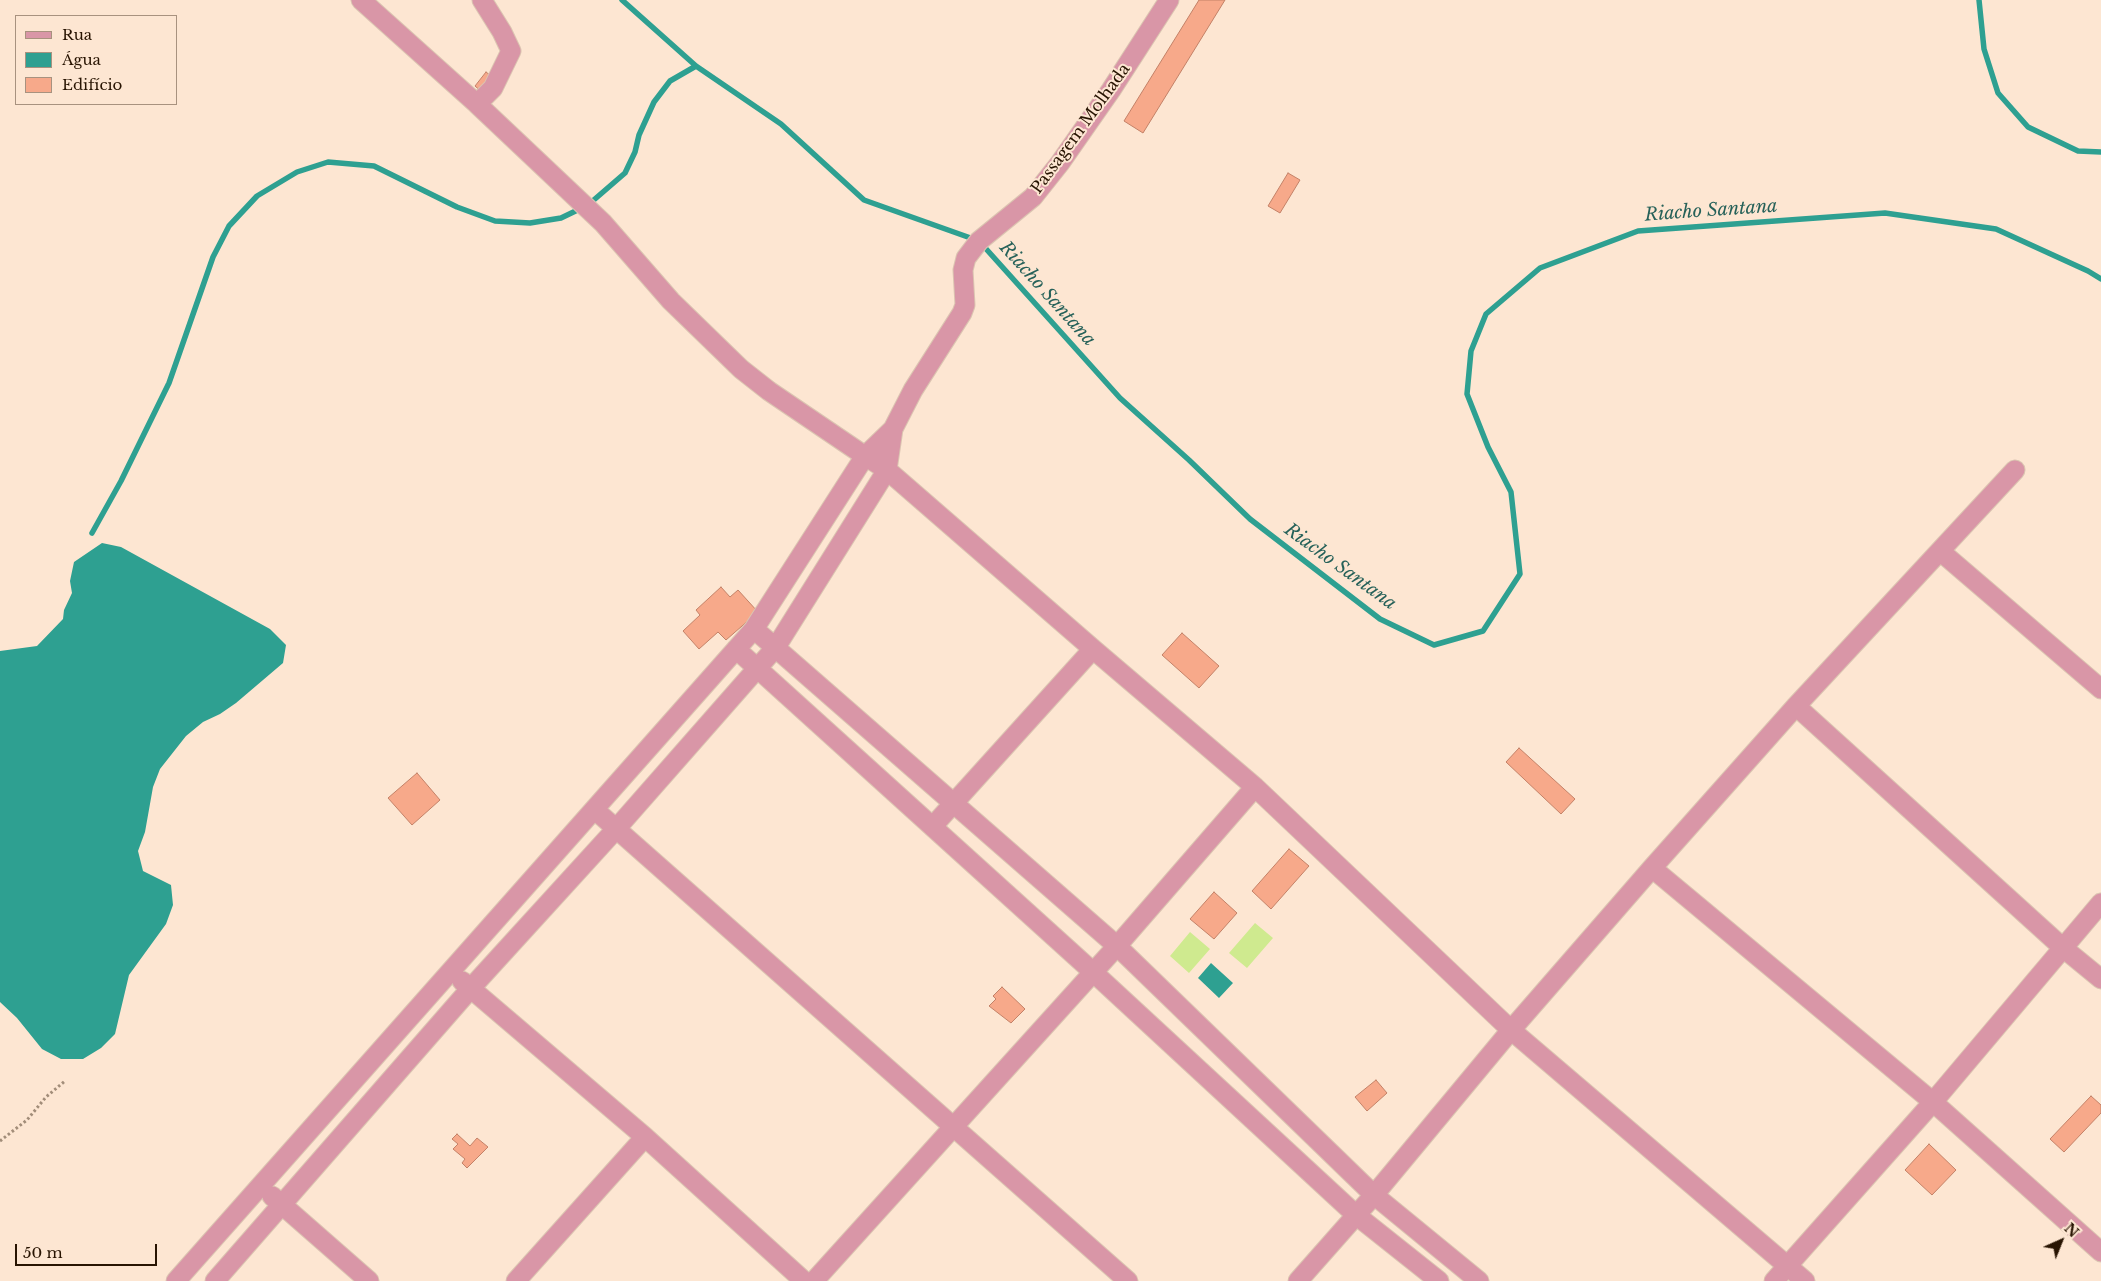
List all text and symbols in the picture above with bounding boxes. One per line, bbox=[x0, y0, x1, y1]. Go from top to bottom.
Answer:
legend bbox=[15, 15, 178, 105]
text: Rua bbox=[62, 25, 92, 44]
text: Água bbox=[62, 50, 101, 69]
street label: Passagem Molhada bbox=[1027, 60, 1135, 198]
text: Edifício bbox=[62, 75, 122, 94]
water label: Riacho Santana bbox=[1644, 196, 1778, 226]
water label: Riacho Santana bbox=[994, 237, 1100, 351]
water label: Riacho Santana bbox=[1280, 519, 1400, 615]
north arrow bbox=[2036, 1216, 2086, 1266]
text: N bbox=[2060, 1219, 2082, 1241]
scale bar bbox=[18, 1234, 160, 1266]
text: 50 m bbox=[23, 1243, 63, 1262]

